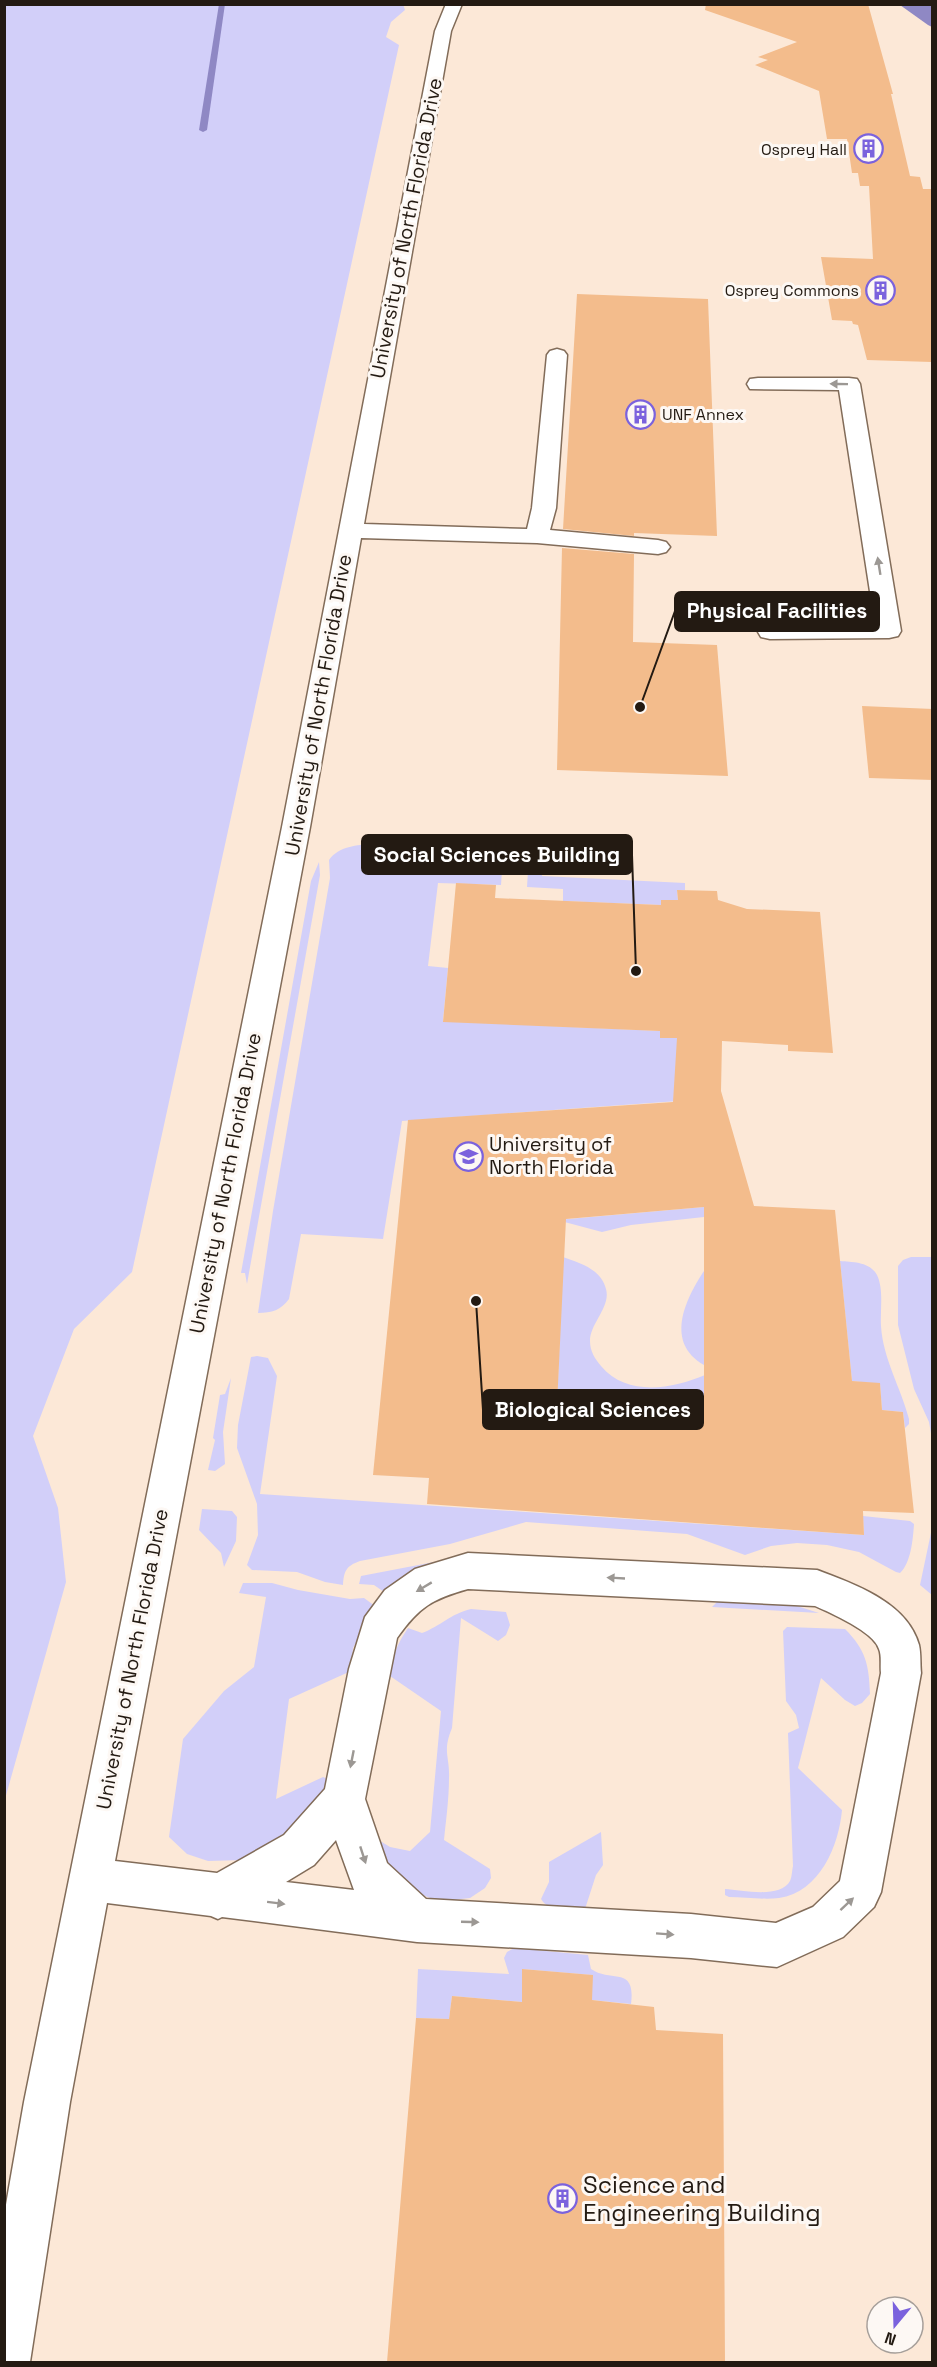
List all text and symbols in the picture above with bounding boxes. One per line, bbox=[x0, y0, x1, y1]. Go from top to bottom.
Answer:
street label: University of North Florida Drive bbox=[364, 75, 448, 381]
building icon: Osprey Hall bbox=[852, 133, 884, 165]
place label: Osprey Hall bbox=[761, 139, 847, 160]
building icon: Osprey Commons bbox=[864, 274, 896, 306]
place label: Osprey Commons bbox=[725, 280, 859, 301]
one-way arrow bbox=[829, 379, 848, 389]
building icon: UNF Annex bbox=[625, 398, 657, 430]
place label: UNF Annex bbox=[662, 404, 744, 425]
street label: University of North Florida Drive bbox=[279, 552, 357, 858]
one-way arrow bbox=[874, 556, 883, 575]
callout: Physical Facilities bbox=[675, 592, 879, 631]
text: Physical Facilities bbox=[687, 597, 867, 624]
callout: Social Sciences Building bbox=[362, 835, 632, 874]
text: Social Sciences Building bbox=[374, 841, 620, 868]
street label: University of North Florida Drive bbox=[183, 1030, 267, 1336]
place label: University of North Florida bbox=[489, 1131, 614, 1180]
school or university icon: University of North Florida bbox=[452, 1140, 484, 1172]
callout: Biological Sciences bbox=[483, 1390, 703, 1429]
text: Biological Sciences bbox=[495, 1396, 691, 1423]
street label: University of North Florida Drive bbox=[90, 1506, 174, 1812]
one-way arrow bbox=[607, 1574, 626, 1583]
one-way arrow bbox=[416, 1581, 432, 1592]
one-way arrow bbox=[347, 1749, 356, 1768]
one-way arrow bbox=[358, 1846, 368, 1864]
one-way arrow bbox=[840, 1897, 855, 1911]
one-way arrow bbox=[267, 1899, 286, 1908]
one-way arrow bbox=[461, 1917, 480, 1926]
one-way arrow bbox=[655, 1930, 674, 1939]
place label: Science and Engineering Building bbox=[583, 2169, 821, 2228]
building icon: Science and Engineering Building bbox=[546, 2182, 578, 2214]
north arrow bbox=[865, 2295, 925, 2355]
text: N bbox=[882, 2327, 899, 2350]

